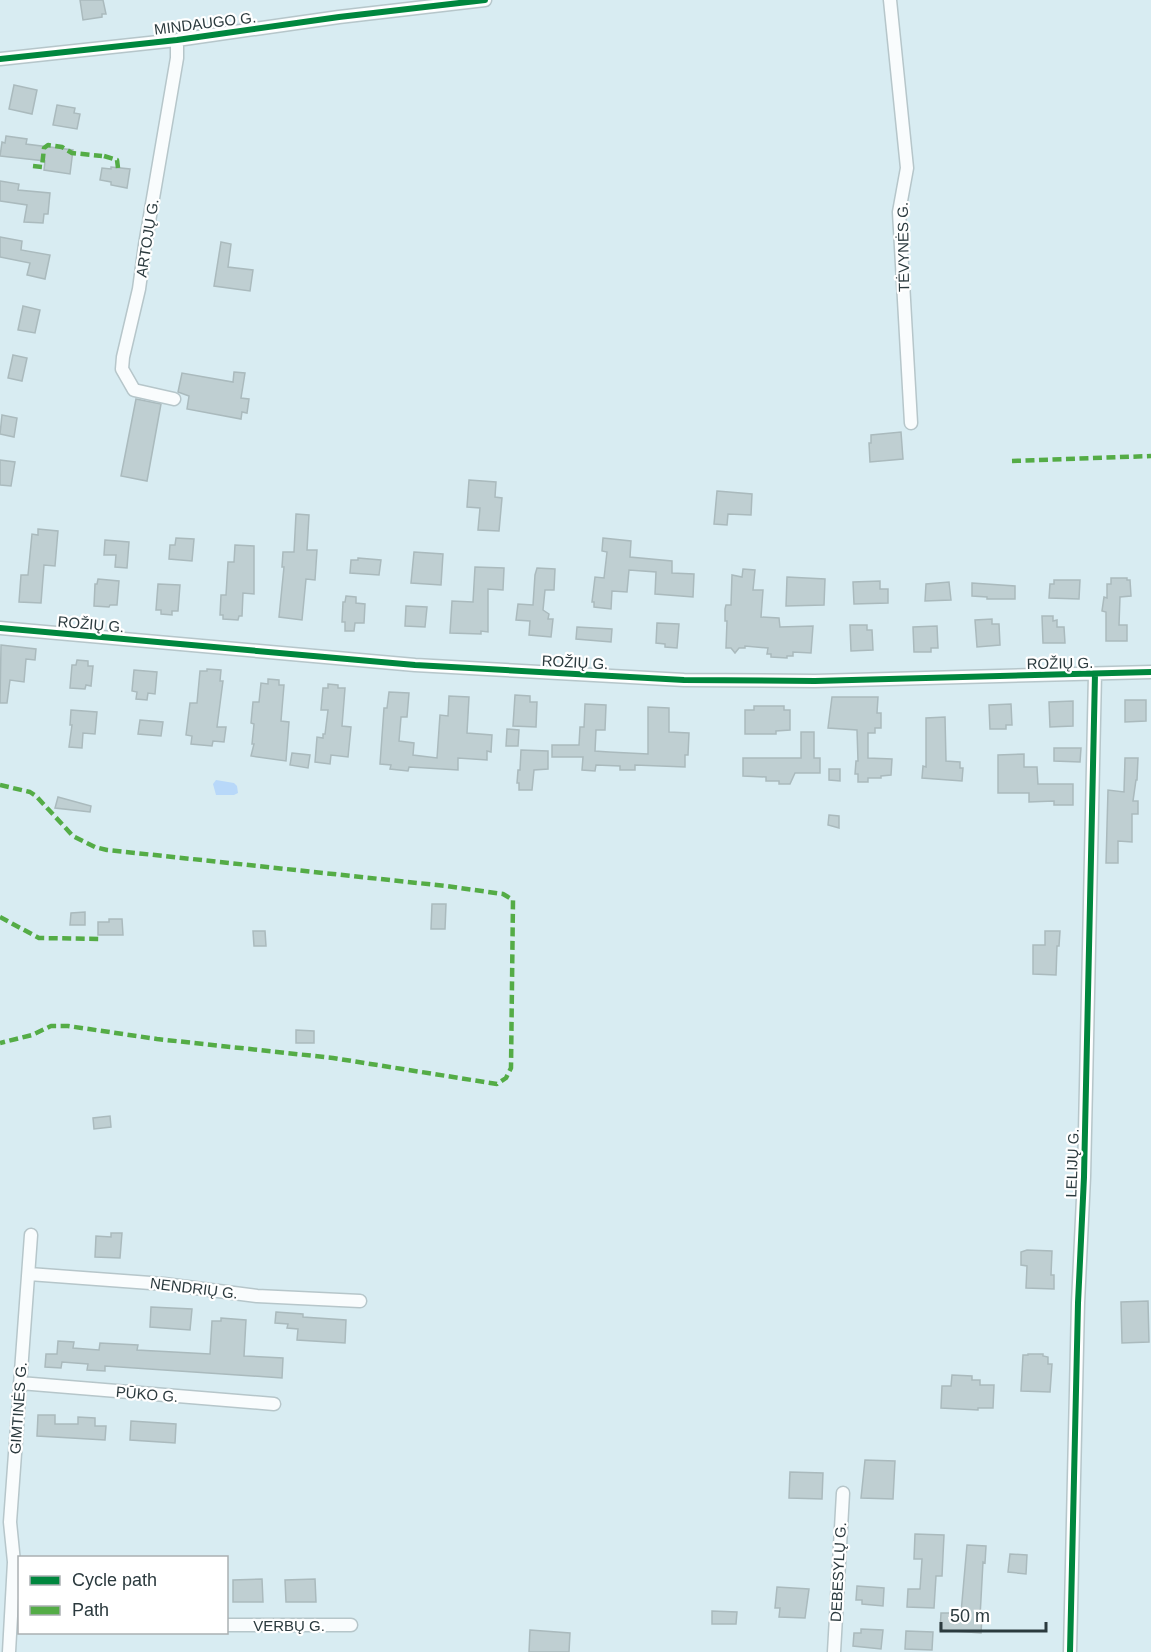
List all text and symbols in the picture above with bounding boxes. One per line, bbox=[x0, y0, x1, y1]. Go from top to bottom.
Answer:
street label: MINDAUGO G. bbox=[153, 8, 257, 38]
street label: ARTOJŲ G. bbox=[132, 197, 162, 279]
street label: TĖVYNĖS G. bbox=[894, 202, 912, 292]
street label: ROŽIŲ G. bbox=[57, 613, 125, 635]
street label: ROŽIŲ G. bbox=[541, 652, 609, 672]
street label: ROŽIŲ G. bbox=[1027, 654, 1093, 672]
street label: LELIJŲ G. bbox=[1062, 1128, 1082, 1198]
street label: NENDRIŲ G. bbox=[149, 1274, 239, 1302]
street label: GIMTINĖS G. bbox=[6, 1361, 30, 1455]
street label: PŪKO G. bbox=[115, 1383, 179, 1405]
street label: DEBESYLŲ G. bbox=[827, 1522, 849, 1622]
legend bbox=[18, 1556, 228, 1634]
text: Cycle path bbox=[72, 1570, 157, 1590]
scale bar bbox=[941, 1595, 1046, 1633]
text: Path bbox=[72, 1600, 109, 1620]
text: 50 m bbox=[950, 1606, 990, 1626]
street label: VERBŲ G. bbox=[253, 1617, 325, 1634]

